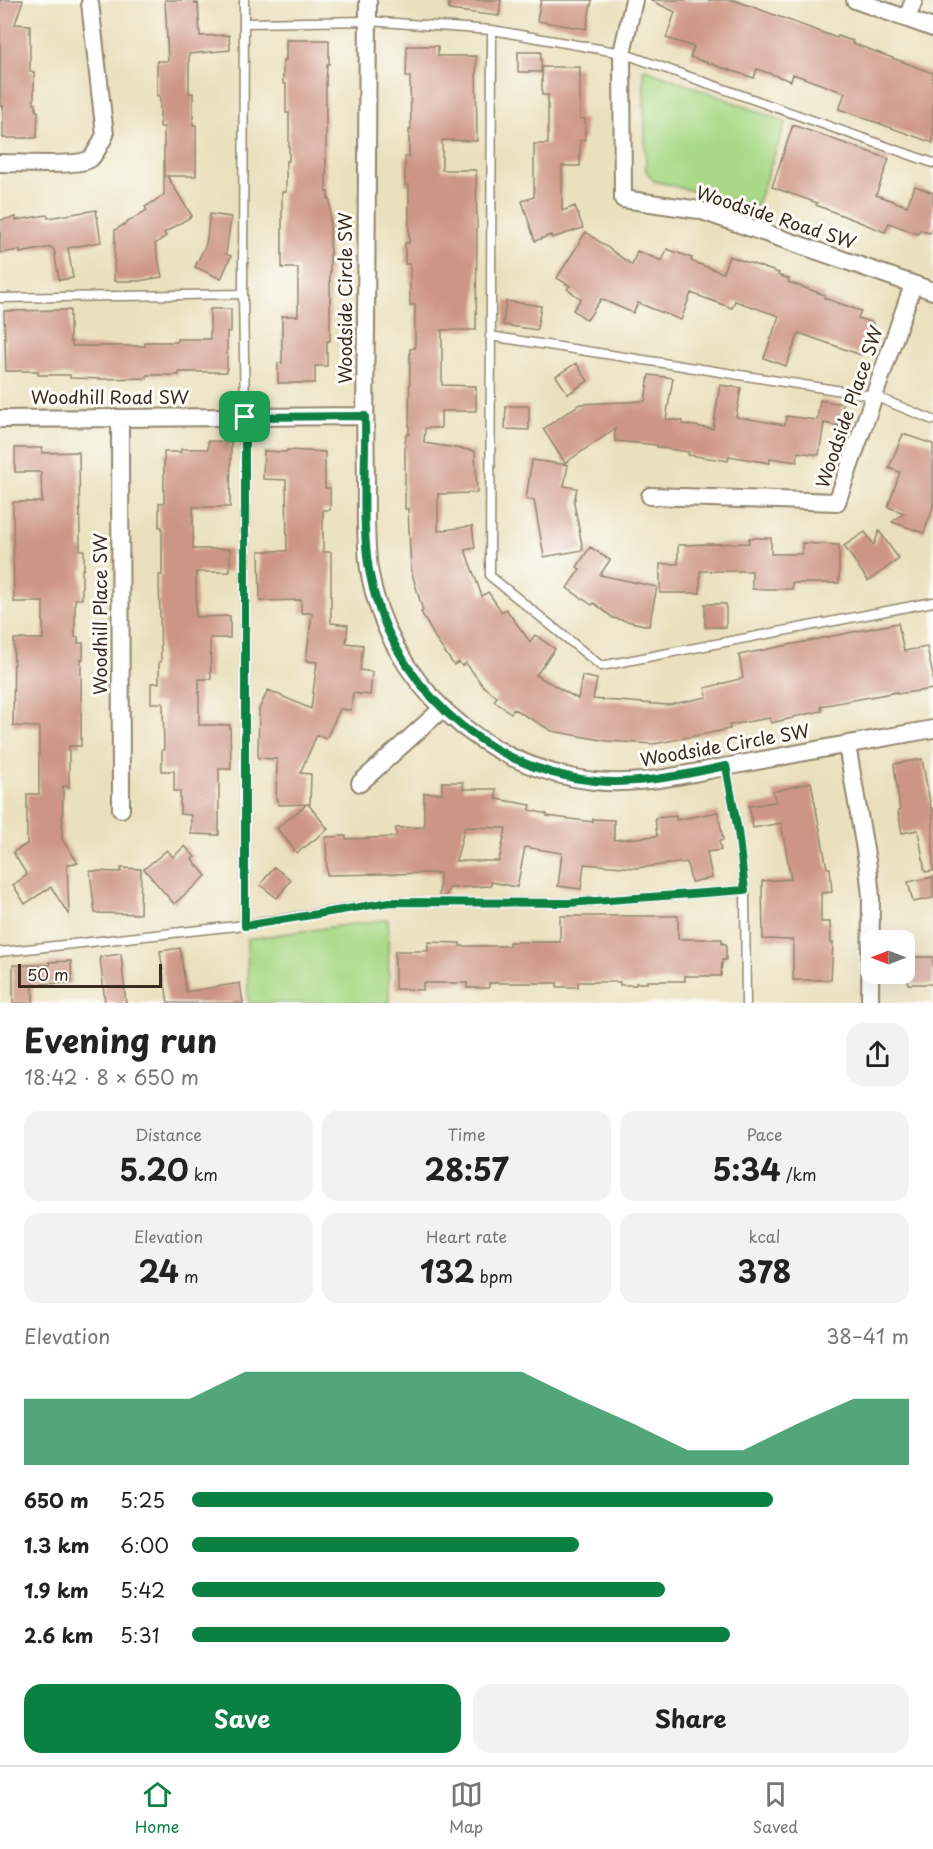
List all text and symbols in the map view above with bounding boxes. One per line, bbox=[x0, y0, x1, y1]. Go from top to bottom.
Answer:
street label: Woodside Road SW bbox=[693, 178, 860, 255]
street label: Woodside Circle SW bbox=[331, 212, 358, 384]
street label: Woodside Place SW bbox=[808, 322, 889, 491]
street label: Woodhill Road SW bbox=[31, 383, 189, 410]
pin bbox=[219, 391, 270, 442]
icon: arrive bbox=[228, 400, 261, 433]
street label: Woodhill Place SW bbox=[86, 533, 113, 695]
street label: Woodside Circle SW bbox=[638, 716, 812, 773]
north arrow bbox=[861, 930, 915, 984]
map controls bbox=[861, 930, 915, 984]
scale bar bbox=[18, 961, 162, 989]
text: 50 m bbox=[27, 962, 68, 986]
text: Evening run bbox=[24, 1014, 217, 1064]
button: share bbox=[846, 1023, 909, 1086]
text: 18:42 · 8 × 650 m bbox=[24, 1062, 199, 1092]
text: Distance bbox=[135, 1122, 202, 1146]
text: Time bbox=[448, 1122, 485, 1146]
text: Pace bbox=[746, 1122, 783, 1146]
text: 5.20 bbox=[119, 1146, 189, 1191]
text: 28:57 bbox=[424, 1146, 509, 1191]
text: 5:34 bbox=[712, 1146, 781, 1191]
text: km bbox=[189, 1162, 218, 1186]
text: /km bbox=[781, 1162, 817, 1186]
text: Elevation bbox=[134, 1224, 203, 1248]
text: Heart rate bbox=[426, 1224, 507, 1248]
text: kcal bbox=[749, 1224, 780, 1248]
text: 24 bbox=[138, 1248, 179, 1293]
text: 132 bbox=[420, 1248, 475, 1293]
text: 378 bbox=[738, 1248, 791, 1293]
text: m bbox=[179, 1264, 199, 1288]
text: bpm bbox=[475, 1264, 513, 1288]
text: Elevation bbox=[24, 1321, 110, 1351]
text: 38–41 m bbox=[826, 1321, 909, 1351]
text: 650 m bbox=[24, 1485, 89, 1515]
text: 5:25 bbox=[120, 1485, 165, 1515]
text: 1.3 km bbox=[24, 1530, 90, 1560]
text: 6:00 bbox=[120, 1530, 169, 1560]
text: 1.9 km bbox=[24, 1575, 89, 1605]
text: 5:42 bbox=[120, 1575, 165, 1605]
text: 2.6 km bbox=[24, 1620, 93, 1650]
text: 5:31 bbox=[120, 1620, 160, 1650]
button: Save bbox=[24, 1684, 461, 1753]
button: Share bbox=[473, 1684, 909, 1753]
tab: Home bbox=[135, 1778, 179, 1838]
tab: Map bbox=[449, 1778, 483, 1838]
tab: Saved bbox=[753, 1778, 798, 1838]

